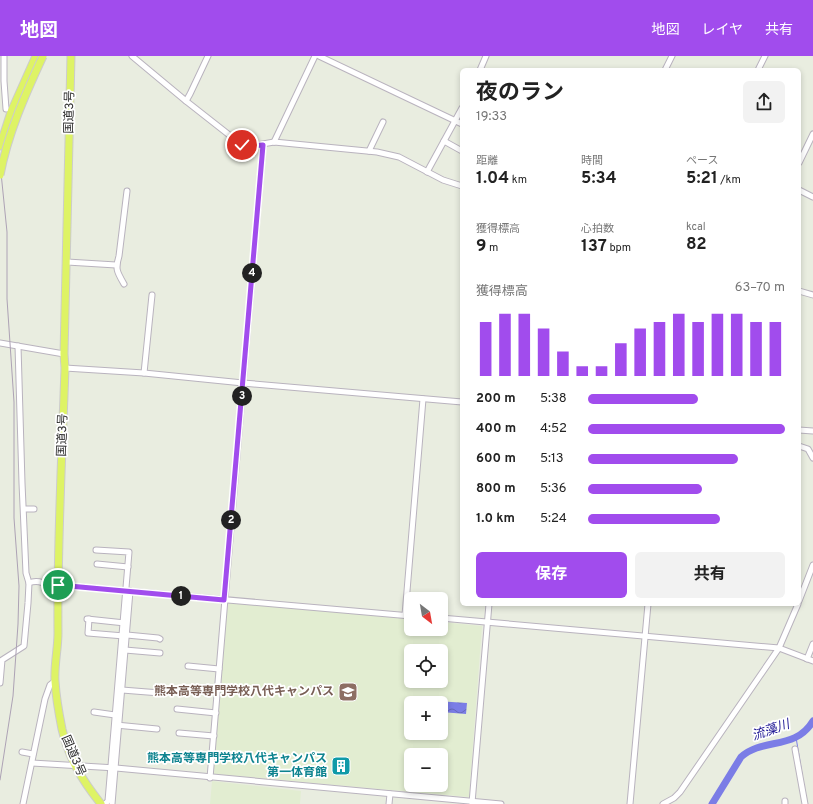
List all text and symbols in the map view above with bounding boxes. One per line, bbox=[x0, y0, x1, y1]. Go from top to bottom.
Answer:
text: 地図 bbox=[20, 19, 58, 43]
text: 地図 bbox=[651, 22, 679, 39]
text: レイヤ bbox=[701, 22, 743, 39]
text: 共有 bbox=[765, 22, 793, 39]
text: 夜のラン bbox=[476, 80, 564, 107]
button: share bbox=[743, 81, 785, 123]
street label: 国道3号 bbox=[62, 90, 78, 134]
text: 19:33 bbox=[476, 109, 507, 125]
pin bbox=[225, 128, 259, 162]
icon: check bbox=[231, 134, 253, 156]
text: 距離 bbox=[476, 154, 498, 168]
text: 時間 bbox=[581, 154, 603, 168]
text: ペース bbox=[686, 154, 718, 168]
text: 1.04 bbox=[476, 168, 509, 190]
text: 5:34 bbox=[581, 168, 617, 190]
text: 5:21 bbox=[686, 168, 718, 190]
text: km bbox=[509, 173, 527, 187]
text: /km bbox=[718, 173, 741, 187]
text: kcal bbox=[686, 220, 706, 234]
text: 獲得標高 bbox=[476, 222, 520, 236]
text: 心拍数 bbox=[581, 222, 614, 236]
text: 82 bbox=[686, 234, 707, 256]
text: 9 bbox=[476, 236, 486, 258]
text: 137 bbox=[581, 236, 607, 258]
text: m bbox=[486, 241, 498, 255]
text: bpm bbox=[607, 241, 631, 255]
pin: 4 bbox=[242, 263, 262, 283]
text: 4 bbox=[248, 266, 256, 280]
text: 63–70 m bbox=[735, 280, 785, 296]
text: 獲得標高 bbox=[476, 284, 528, 300]
pin: 3 bbox=[232, 386, 252, 406]
text: 3 bbox=[239, 389, 245, 403]
text: 200 m bbox=[476, 391, 516, 407]
text: 5:38 bbox=[540, 391, 567, 407]
street label: 国道3号 bbox=[54, 413, 72, 457]
text: 400 m bbox=[476, 421, 516, 437]
text: 4:52 bbox=[540, 421, 567, 437]
text: 600 m bbox=[476, 451, 516, 467]
text: 5:13 bbox=[540, 451, 564, 467]
text: 800 m bbox=[476, 481, 516, 497]
text: 5:36 bbox=[540, 481, 567, 497]
pin: 2 bbox=[221, 510, 241, 530]
text: 1.0 km bbox=[476, 511, 515, 527]
text: 5:24 bbox=[540, 511, 567, 527]
text: 2 bbox=[228, 513, 234, 527]
button: 保存 bbox=[476, 552, 627, 598]
button: 共有 bbox=[635, 552, 785, 598]
pin bbox=[41, 568, 75, 602]
icon: arrive bbox=[47, 574, 69, 596]
pin: 1 bbox=[171, 586, 191, 606]
text: 1 bbox=[179, 589, 183, 603]
north arrow bbox=[404, 592, 448, 636]
map controls bbox=[404, 592, 448, 792]
button: locate bbox=[404, 644, 448, 688]
school or university icon: 熊本高等専門学校八代キャンパス bbox=[337, 681, 359, 703]
place label: 熊本高等専門学校八代キャンパス bbox=[154, 684, 334, 700]
button: + bbox=[404, 696, 448, 740]
water label: 流藻川 bbox=[750, 716, 794, 745]
street label: 国道3号 bbox=[57, 733, 89, 779]
button: − bbox=[404, 748, 448, 792]
place label: 熊本高等専門学校八代キャンパス 第一体育館 bbox=[147, 751, 327, 781]
building icon: 熊本高等専門学校八代キャンパス 第一体育館 bbox=[330, 755, 352, 777]

